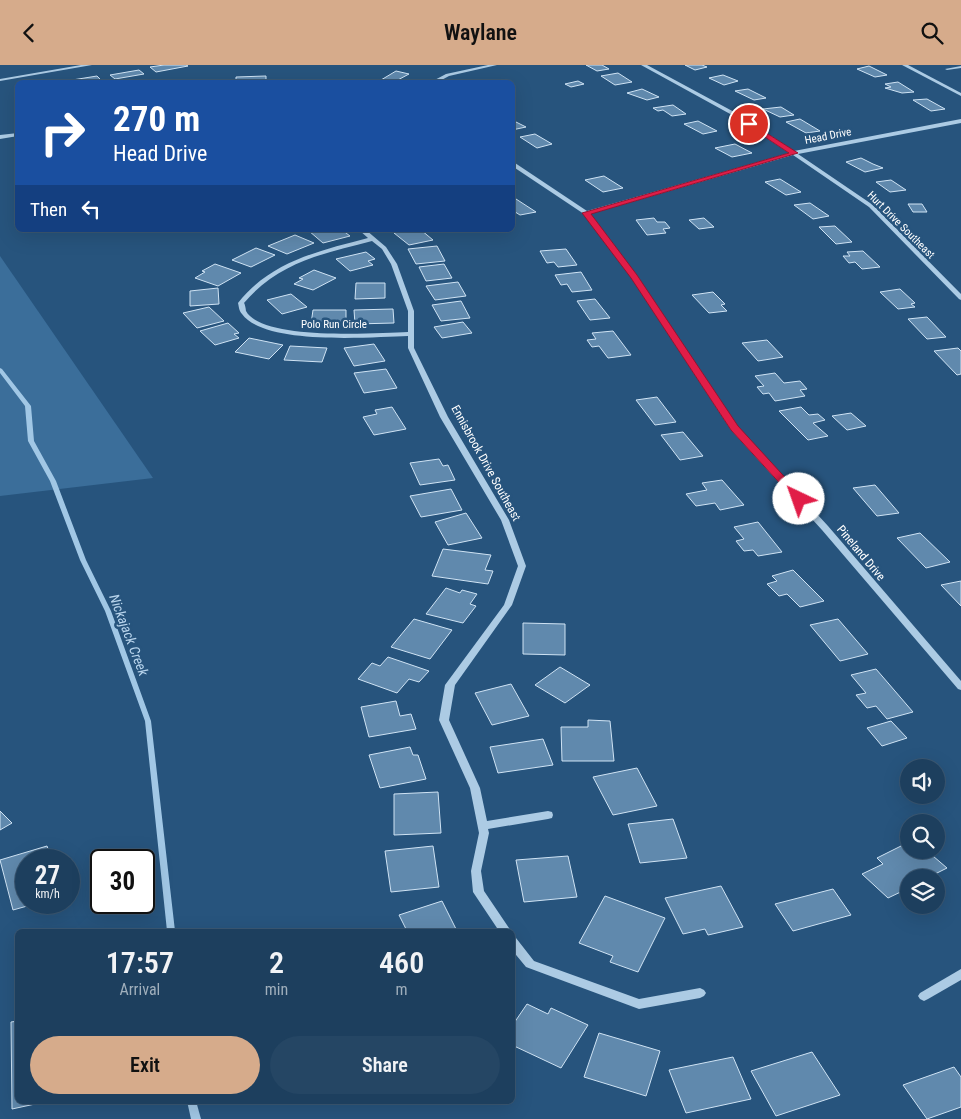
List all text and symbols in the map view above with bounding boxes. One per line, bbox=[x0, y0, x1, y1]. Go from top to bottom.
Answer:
icon: back bbox=[15, 19, 43, 47]
icon: search bbox=[918, 19, 946, 47]
text: Waylane bbox=[444, 20, 517, 45]
text: 270 m bbox=[113, 99, 200, 140]
icon: right bbox=[30, 100, 95, 165]
pin bbox=[728, 103, 770, 145]
icon: arrive bbox=[735, 110, 763, 138]
street label: Head Drive bbox=[804, 125, 852, 147]
text: Head Drive bbox=[113, 141, 207, 166]
street label: Hurt Drive Southeast bbox=[865, 189, 937, 261]
icon: left bbox=[77, 195, 105, 223]
text: Then bbox=[30, 198, 67, 221]
street label: Polo Run Circle bbox=[301, 318, 367, 331]
street label: Ennisbrook Drive Southeast bbox=[448, 403, 524, 524]
position arrow bbox=[772, 472, 824, 524]
street label: Pineland Drive bbox=[834, 523, 888, 584]
water label: Nickajack Creek bbox=[106, 592, 152, 679]
map controls bbox=[900, 759, 945, 914]
button: sound bbox=[900, 759, 945, 804]
button: search bbox=[900, 814, 945, 859]
speed limit sign: 30 bbox=[90, 849, 155, 914]
text: 27 bbox=[35, 861, 60, 890]
button: layers bbox=[900, 869, 945, 914]
text: km/h bbox=[35, 887, 60, 901]
text: 17:57 bbox=[106, 945, 174, 980]
text: 2 bbox=[269, 945, 284, 980]
text: 460 bbox=[379, 945, 424, 980]
text: Arrival bbox=[120, 980, 160, 999]
text: min bbox=[265, 980, 288, 999]
text: m bbox=[396, 980, 408, 999]
button: Exit bbox=[30, 1036, 260, 1094]
button: Share bbox=[270, 1036, 500, 1094]

